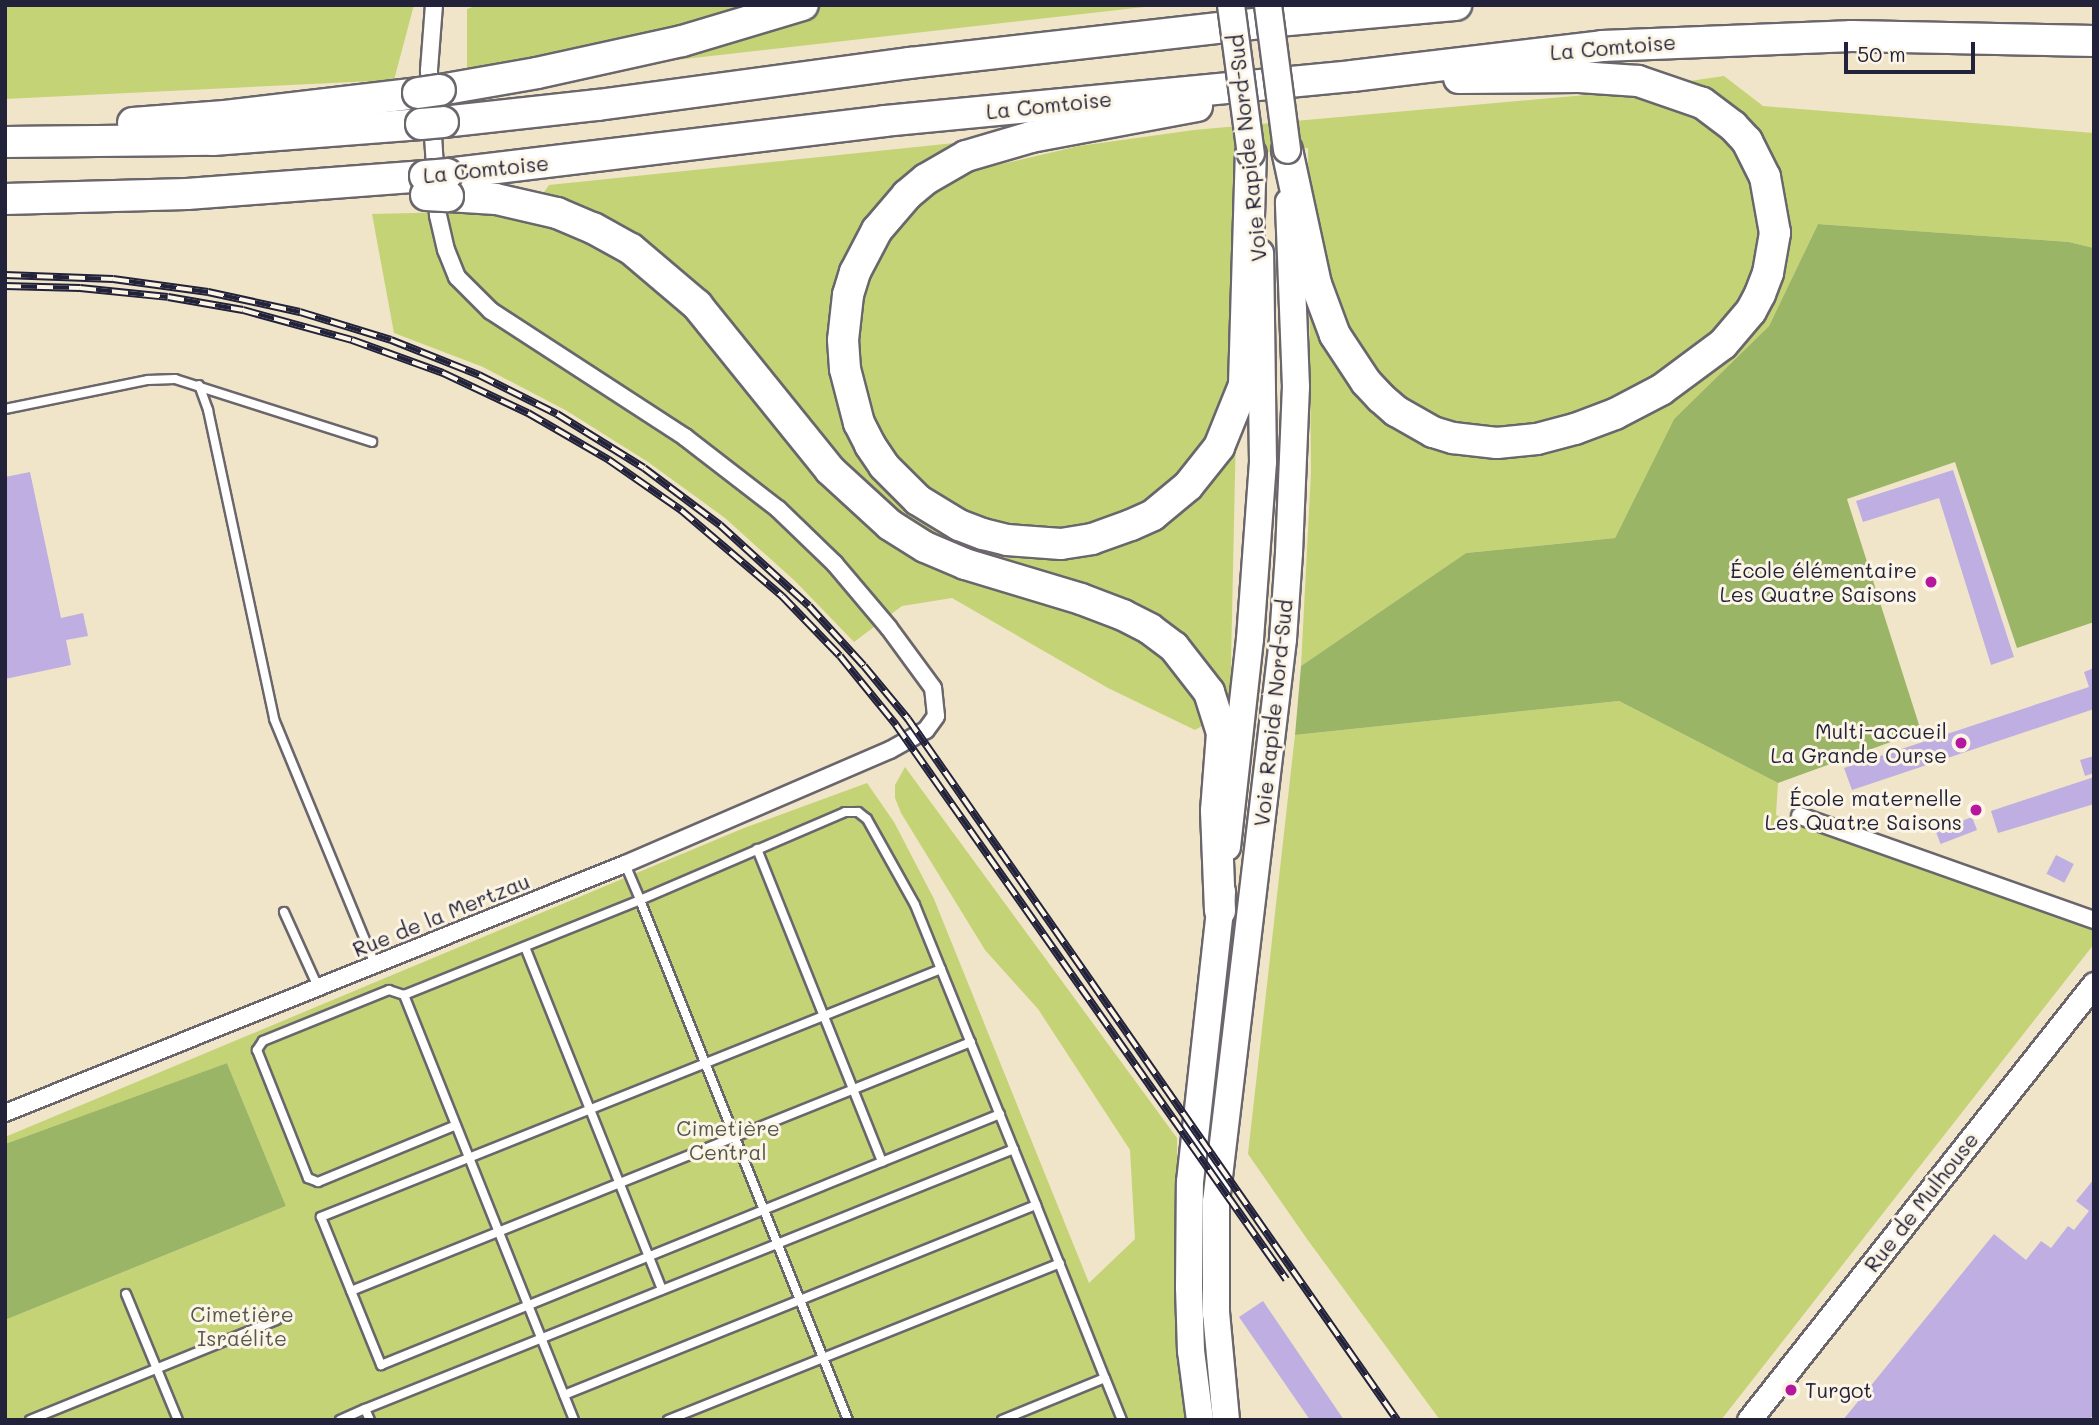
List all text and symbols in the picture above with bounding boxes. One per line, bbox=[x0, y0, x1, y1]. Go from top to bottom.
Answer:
scale bar bbox=[1847, 28, 1978, 72]
street label: La Comtoise bbox=[1549, 29, 1677, 65]
street label: Voie Rapide Nord-Sud bbox=[1223, 33, 1271, 263]
text: 50 m bbox=[1857, 40, 1906, 67]
street label: La Comtoise bbox=[985, 86, 1113, 124]
street label: La Comtoise bbox=[422, 150, 550, 188]
place label: École élémentaire Les Quatre Saisons bbox=[1720, 557, 1917, 607]
marker: École élémentaire Les Quatre Saisons bbox=[1923, 574, 1939, 590]
street label: Voie Rapide Nord-Sud bbox=[1249, 598, 1297, 828]
place label: Multi-accueil La Grande Ourse bbox=[1770, 718, 1947, 768]
marker: Multi-accueil La Grande Ourse bbox=[1953, 735, 1969, 751]
place label: École maternelle Les Quatre Saisons bbox=[1765, 785, 1962, 835]
marker: École maternelle Les Quatre Saisons bbox=[1968, 802, 1984, 818]
street label: Rue de la Mertzau bbox=[349, 868, 533, 962]
park label: Cimetière Central bbox=[676, 1115, 780, 1165]
street label: Rue de Mulhouse bbox=[1859, 1127, 1983, 1277]
park label: Cimetière Israélite bbox=[190, 1301, 294, 1351]
place label: Turgot bbox=[1805, 1377, 1873, 1403]
marker: Turgot bbox=[1783, 1382, 1799, 1398]

